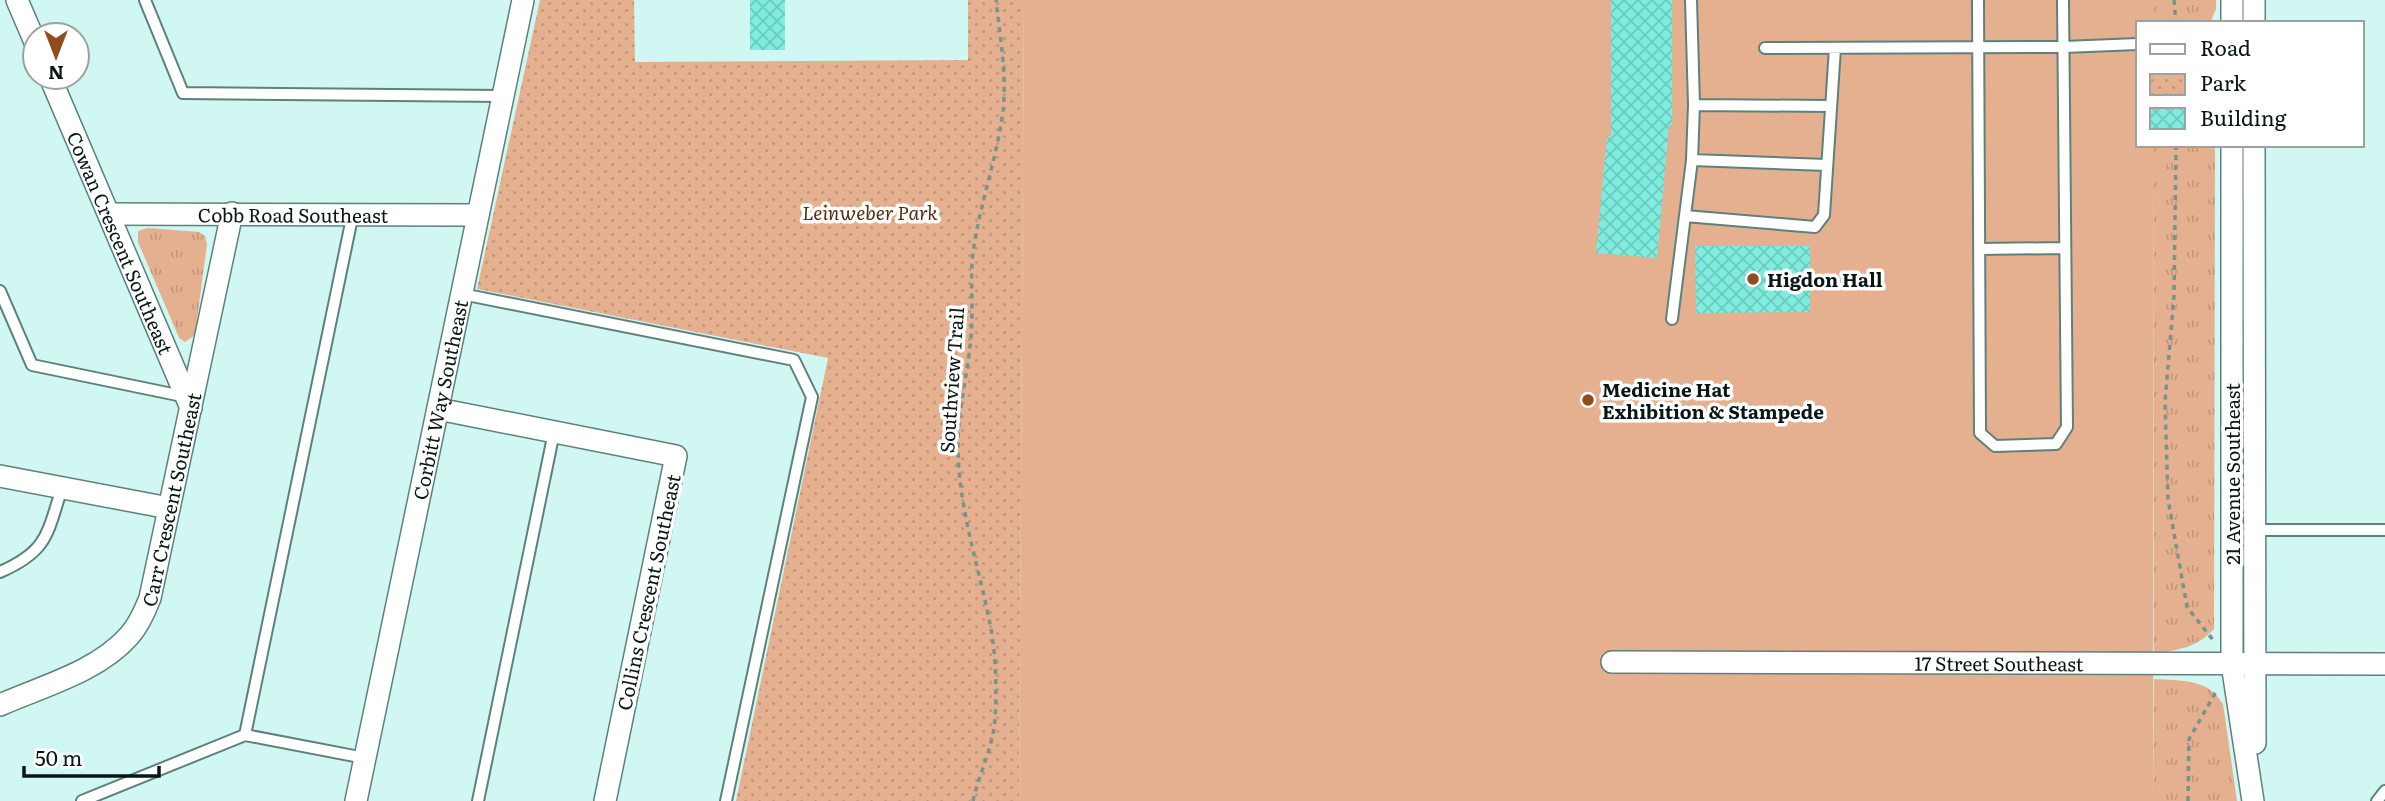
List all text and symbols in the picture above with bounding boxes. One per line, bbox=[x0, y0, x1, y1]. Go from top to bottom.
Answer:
north arrow bbox=[21, 21, 91, 91]
legend bbox=[2136, 21, 2364, 147]
text: Road bbox=[2200, 31, 2251, 62]
text: N bbox=[48, 60, 64, 88]
text: Park bbox=[2200, 66, 2246, 97]
text: Building bbox=[2200, 101, 2287, 132]
street label: Cowan Crescent Southeast bbox=[61, 127, 181, 359]
park label: Leinweber Park bbox=[802, 198, 938, 226]
street label: Cobb Road Southeast bbox=[198, 200, 388, 229]
place label: Higdon Hall bbox=[1767, 265, 1883, 293]
marker: Higdon Hall bbox=[1745, 271, 1761, 287]
street label: Corbitt Way Southeast bbox=[405, 297, 474, 502]
street label: Southview Trail bbox=[932, 306, 970, 454]
place label: Medicine Hat Exhibition & Stampede bbox=[1602, 375, 1824, 425]
street label: 21 Avenue Southeast bbox=[2218, 383, 2246, 565]
street label: Carr Crescent Southeast bbox=[134, 390, 207, 611]
marker: Medicine Hat Exhibition & Stampede bbox=[1580, 392, 1596, 408]
street label: Collins Crescent Southeast bbox=[609, 471, 687, 713]
street label: 17 Street Southeast bbox=[1914, 649, 2084, 677]
scale bar bbox=[24, 734, 159, 778]
text: 50 m bbox=[35, 741, 82, 772]

